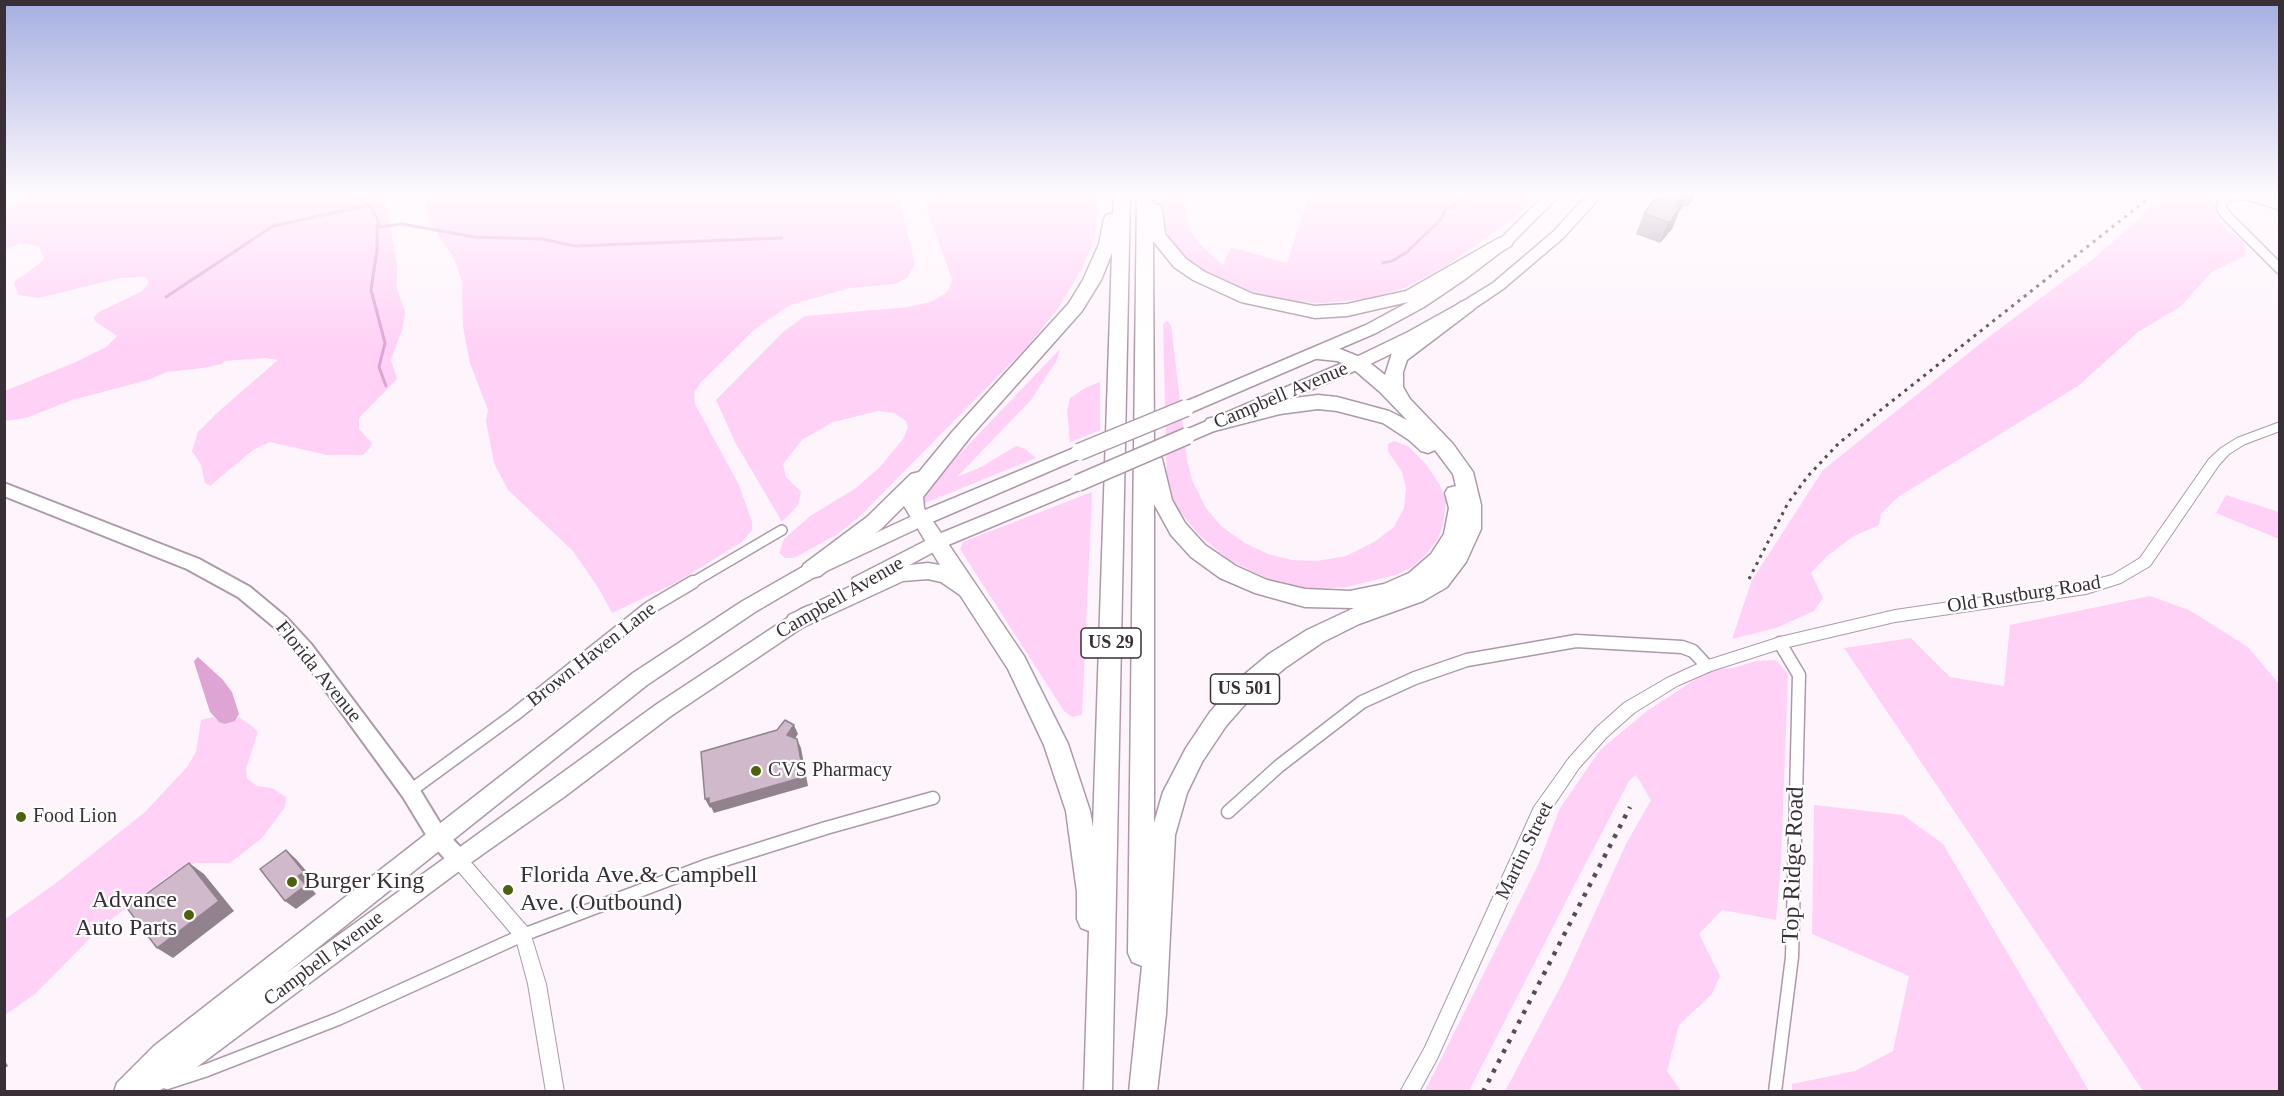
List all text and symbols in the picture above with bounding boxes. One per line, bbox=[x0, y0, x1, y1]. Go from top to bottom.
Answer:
street label: Campbell Avenue bbox=[1210, 357, 1352, 435]
street label: Campbell Avenue bbox=[772, 552, 908, 644]
street label: Old Rustburg Road bbox=[1945, 571, 2103, 619]
street label: Brown Haven Lane bbox=[523, 597, 661, 713]
street label: Florida Avenue bbox=[270, 616, 366, 728]
road number: US 29 bbox=[1081, 628, 1141, 658]
road number: US 501 bbox=[1210, 674, 1280, 704]
place label: CVS Pharmacy bbox=[768, 759, 892, 783]
marker: CVS Pharmacy bbox=[749, 764, 763, 778]
street label: Top Ridge Road bbox=[1777, 786, 1811, 944]
street label: Martin Street bbox=[1491, 798, 1559, 904]
place label: Food Lion bbox=[33, 805, 117, 829]
marker: Food Lion bbox=[14, 810, 28, 824]
place label: Florida Ave.& Campbell Ave. (Outbound) bbox=[520, 862, 758, 918]
place label: Burger King bbox=[304, 868, 424, 896]
marker: Burger King bbox=[285, 875, 299, 889]
marker: Florida Ave.& Campbell Ave. (Outbound) bbox=[501, 883, 515, 897]
place label: Advance Auto Parts bbox=[75, 887, 177, 943]
street label: Campbell Avenue bbox=[259, 906, 389, 1012]
marker: Advance Auto Parts bbox=[182, 908, 196, 922]

